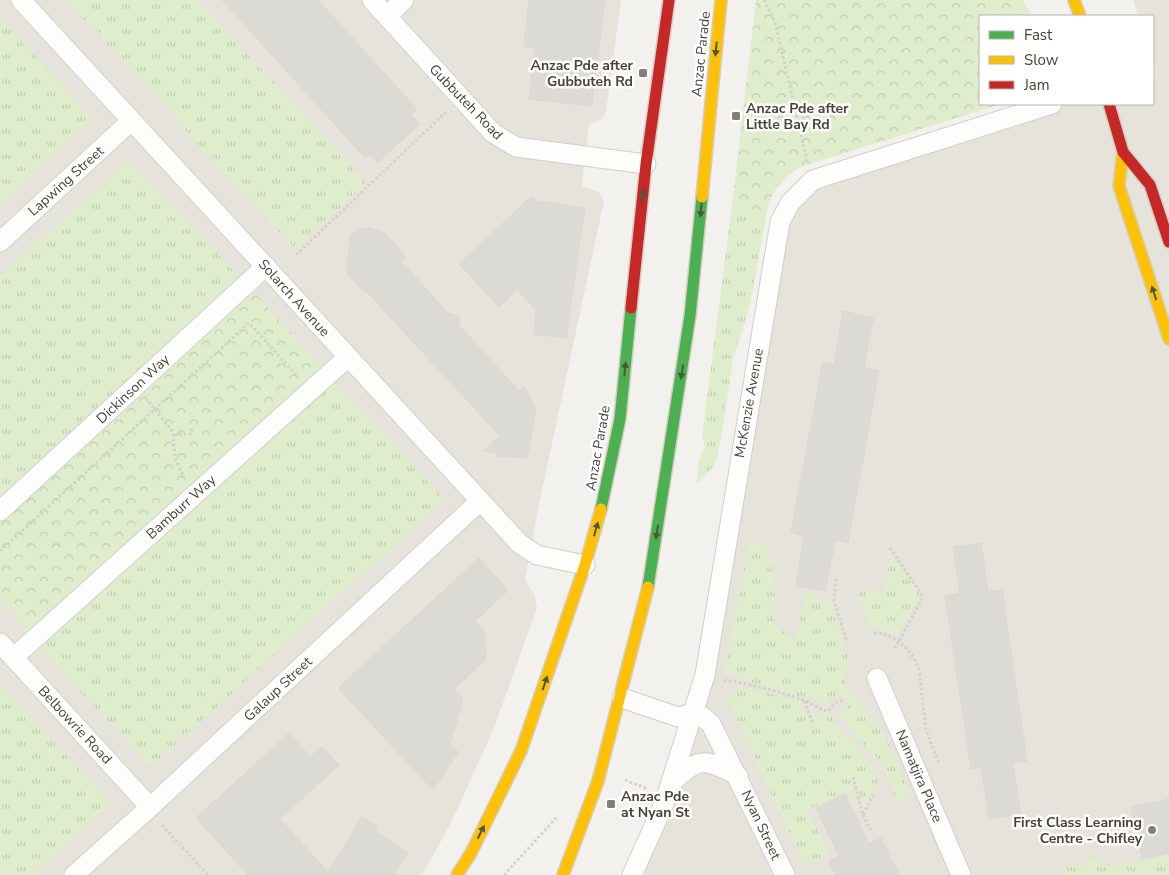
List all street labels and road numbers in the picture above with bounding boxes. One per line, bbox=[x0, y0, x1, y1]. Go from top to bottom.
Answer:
street label: Anzac Parade bbox=[687, 10, 715, 98]
street label: Gubbuteh Road bbox=[425, 60, 507, 144]
street label: Lapwing Street bbox=[24, 142, 108, 220]
street label: Solarch Avenue bbox=[254, 255, 334, 341]
street label: McKenzie Avenue bbox=[730, 347, 768, 459]
street label: Dickinson Way bbox=[92, 350, 174, 428]
street label: Anzac Parade bbox=[581, 404, 615, 492]
street label: Bamburr Way bbox=[142, 470, 221, 543]
street label: Galaup Street bbox=[240, 652, 316, 726]
street label: Belbowrie Road bbox=[34, 682, 116, 768]
street label: Namatjira Place bbox=[891, 727, 947, 825]
street label: Nyan Street bbox=[737, 787, 785, 863]

